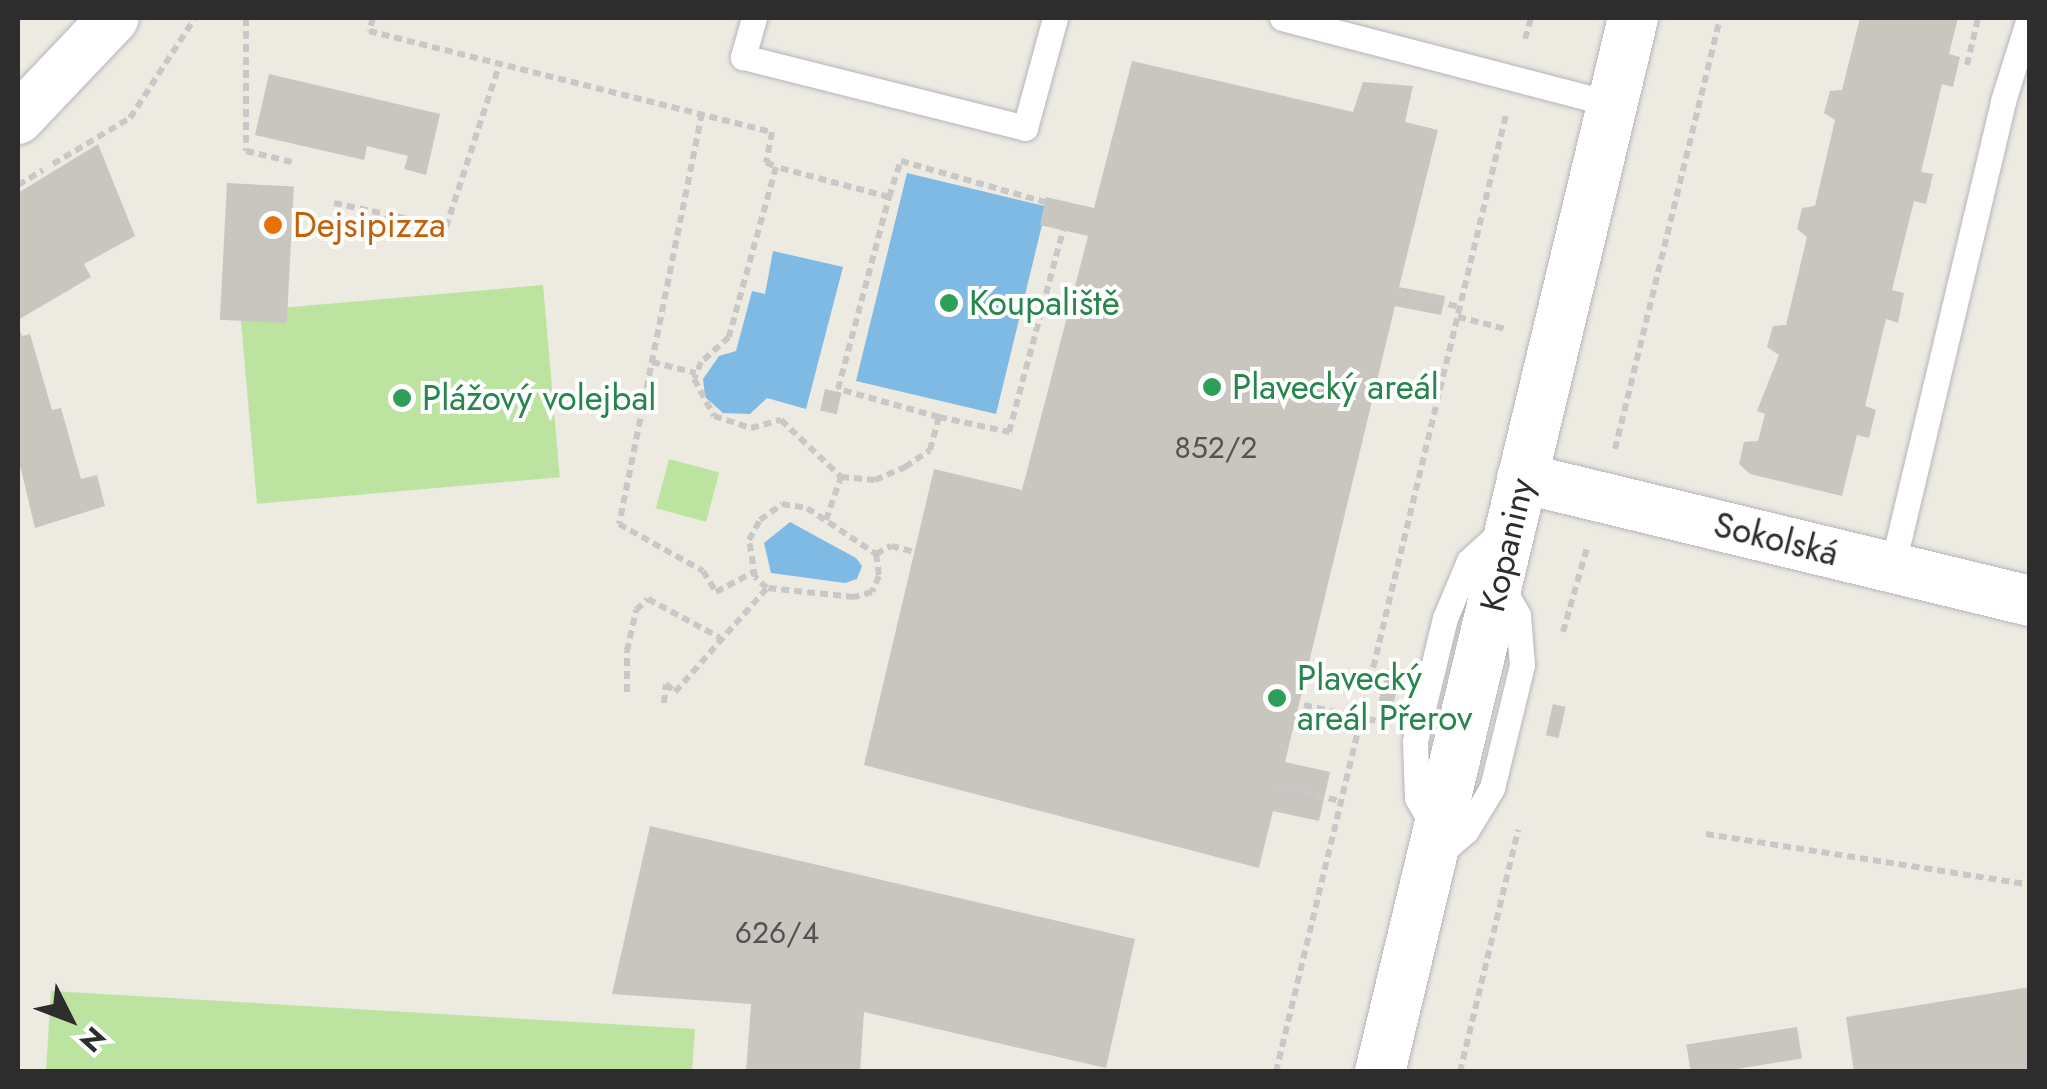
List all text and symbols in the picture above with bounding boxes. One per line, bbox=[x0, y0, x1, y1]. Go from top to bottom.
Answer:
place label: Dejsipizza bbox=[293, 204, 446, 246]
marker: Dejsipizza bbox=[262, 214, 284, 236]
place label: Koupaliště bbox=[969, 282, 1120, 324]
marker: Koupaliště bbox=[938, 292, 960, 314]
place label: Plavecký areál bbox=[1232, 366, 1439, 408]
marker: Plavecký areál bbox=[1201, 376, 1223, 398]
place label: Plážový volejbal bbox=[422, 377, 656, 419]
marker: Plážový volejbal bbox=[391, 387, 413, 409]
house number: 852/2 bbox=[1175, 430, 1257, 466]
street label: Kopaniny bbox=[1471, 474, 1543, 616]
street label: Sokolská bbox=[1709, 503, 1843, 575]
place label: Plavecký areál Přerov bbox=[1297, 657, 1472, 739]
marker: Plavecký areál Přerov bbox=[1266, 687, 1288, 709]
house number: 626/4 bbox=[735, 915, 819, 951]
north arrow bbox=[20, 969, 120, 1069]
text: N bbox=[70, 1017, 115, 1061]

